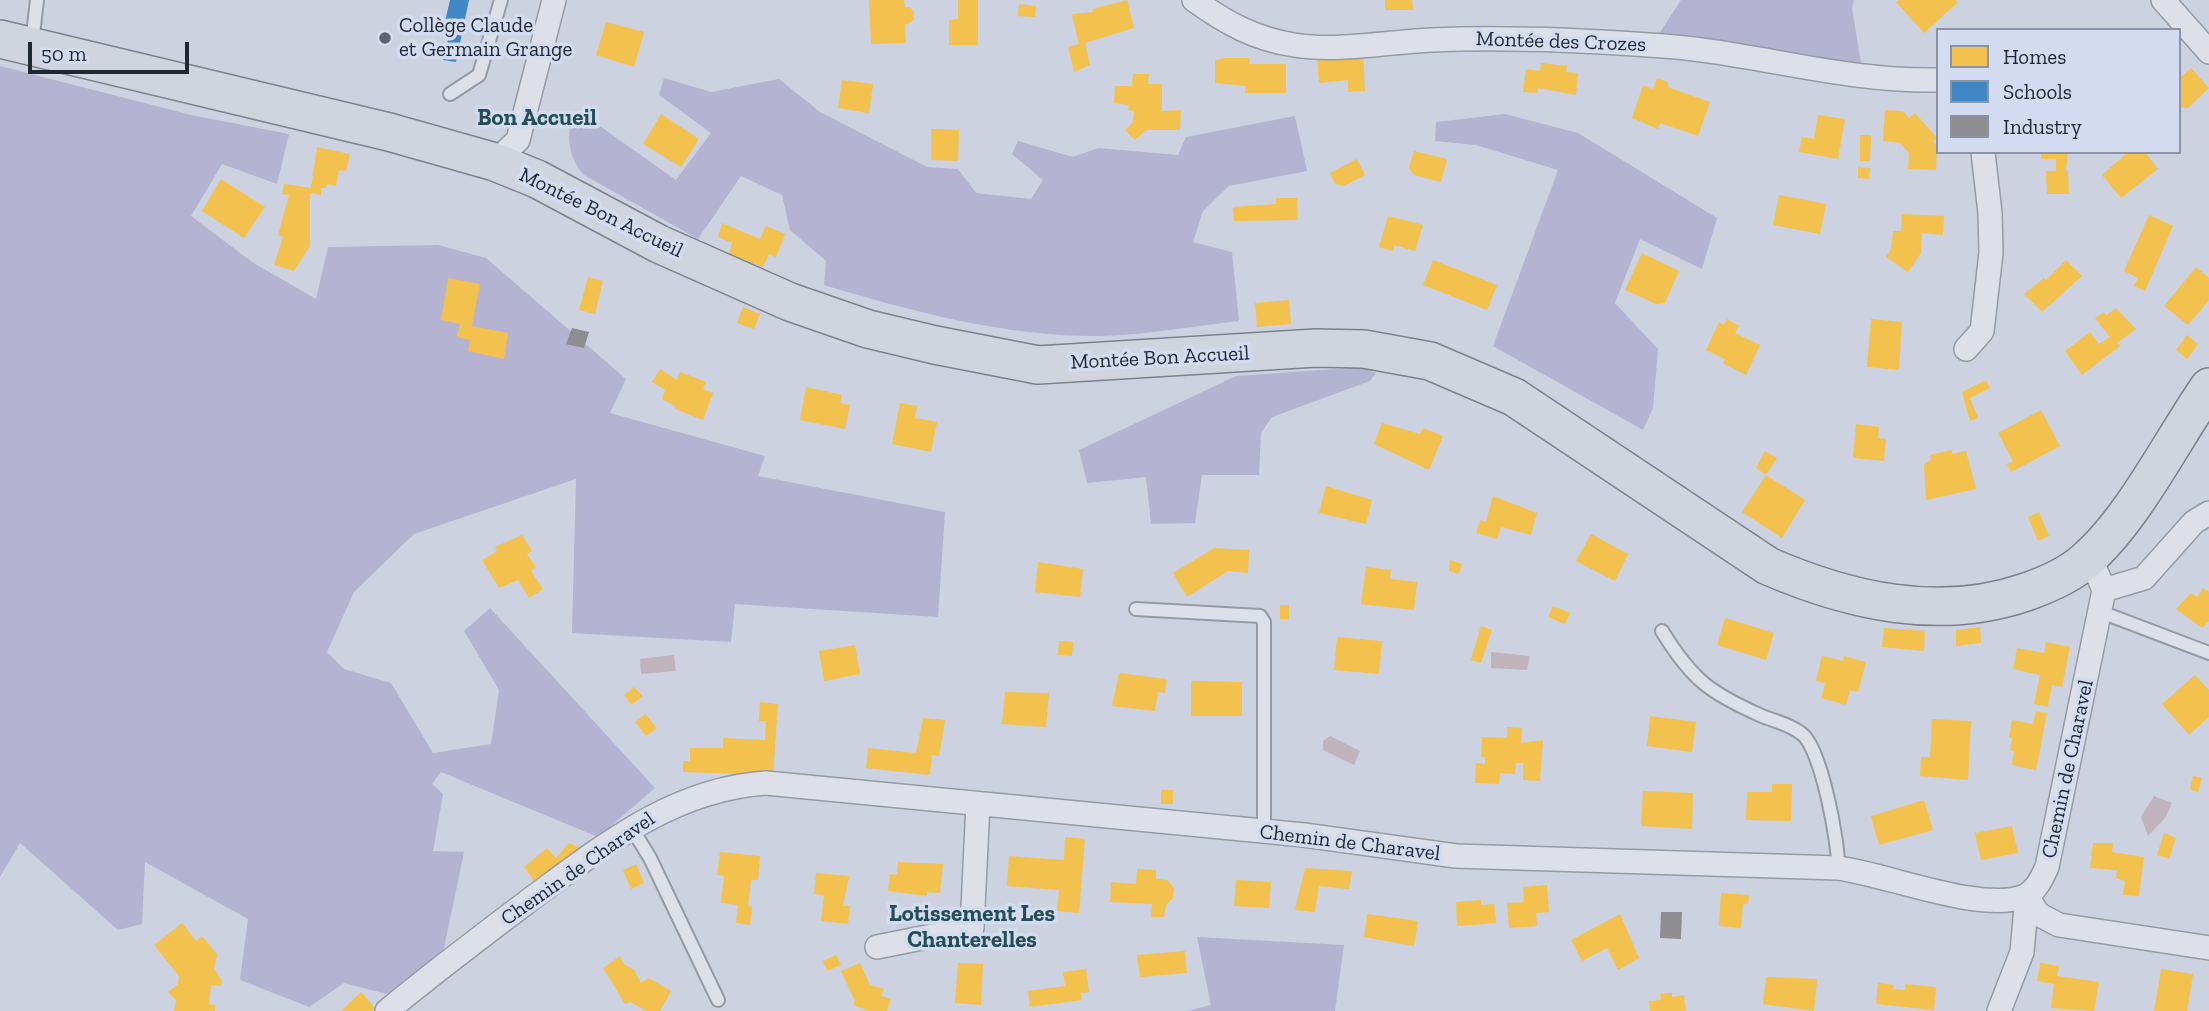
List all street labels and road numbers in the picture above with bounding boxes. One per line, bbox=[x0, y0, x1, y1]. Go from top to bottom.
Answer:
street label: Montée des Crozes bbox=[1475, 26, 1647, 58]
street label: Montée Bon Accueil bbox=[515, 162, 687, 264]
street label: Montée Bon Accueil bbox=[1070, 341, 1250, 375]
street label: Chemin de Charavel bbox=[2037, 677, 2099, 861]
street label: Chemin de Charavel bbox=[496, 806, 660, 932]
street label: Chemin de Charavel bbox=[1258, 819, 1442, 867]

